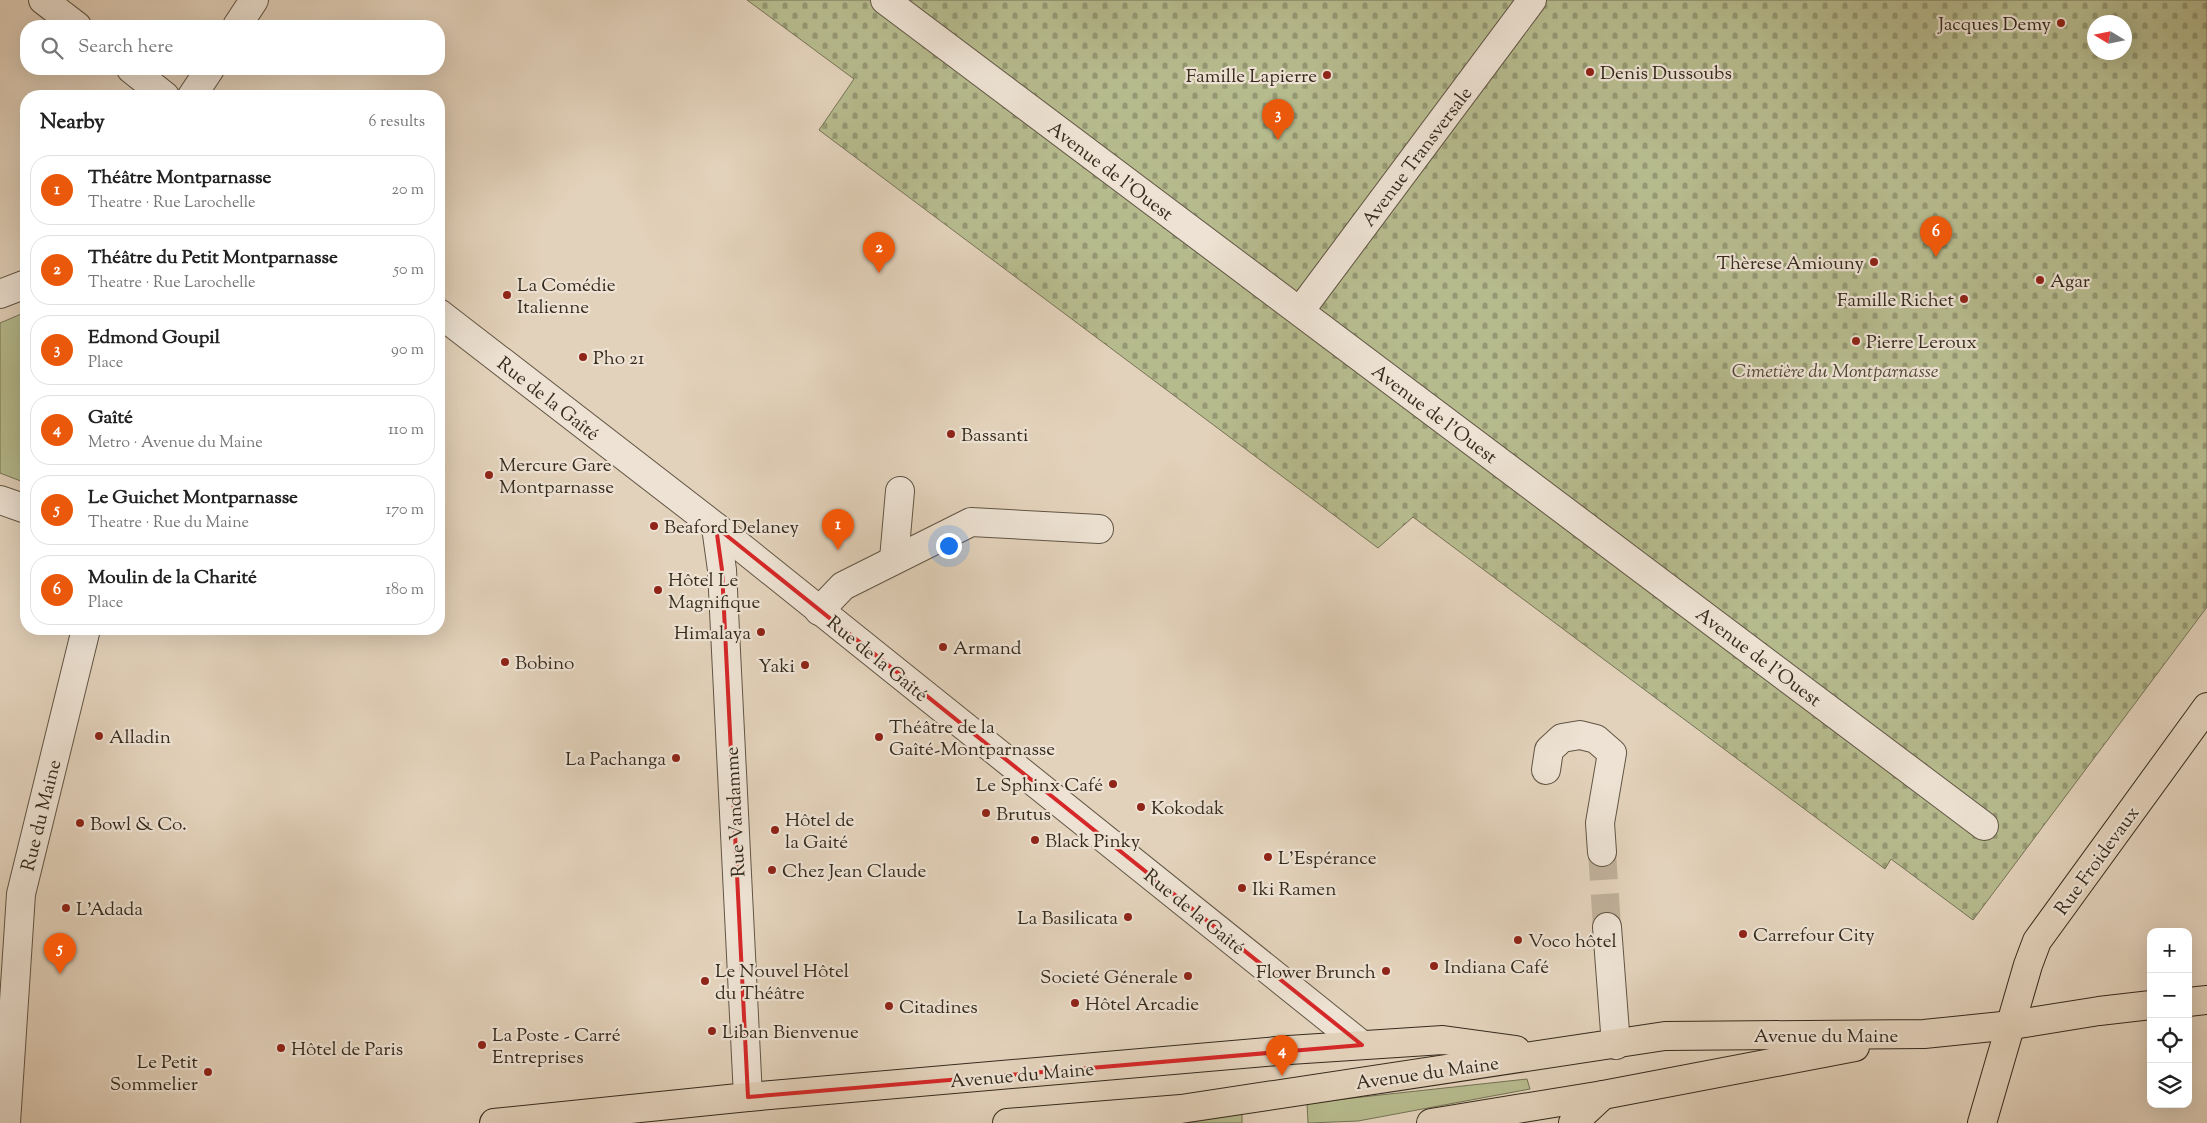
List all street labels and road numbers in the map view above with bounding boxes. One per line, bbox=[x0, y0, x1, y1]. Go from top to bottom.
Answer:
street label: Avenue Transversale bbox=[1356, 82, 1480, 233]
street label: Avenue de l'Ouest bbox=[1041, 116, 1178, 229]
street label: Rue de la Gaîté bbox=[491, 351, 605, 449]
street label: Avenue de l'Ouest bbox=[1365, 359, 1502, 472]
street label: Avenue de l'Ouest bbox=[1689, 602, 1826, 715]
street label: Rue de la Gaîté bbox=[820, 611, 933, 709]
street label: Rue Vandamme bbox=[720, 746, 753, 878]
street label: Rue du Maine bbox=[16, 757, 69, 874]
street label: Rue Froidevaux bbox=[2049, 801, 2147, 922]
street label: Rue de la Gaîté bbox=[1137, 864, 1250, 962]
street label: Avenue du Maine bbox=[1754, 1024, 1898, 1051]
street label: Avenue du Maine bbox=[1354, 1051, 1501, 1098]
street label: Avenue du Maine bbox=[949, 1057, 1096, 1096]

